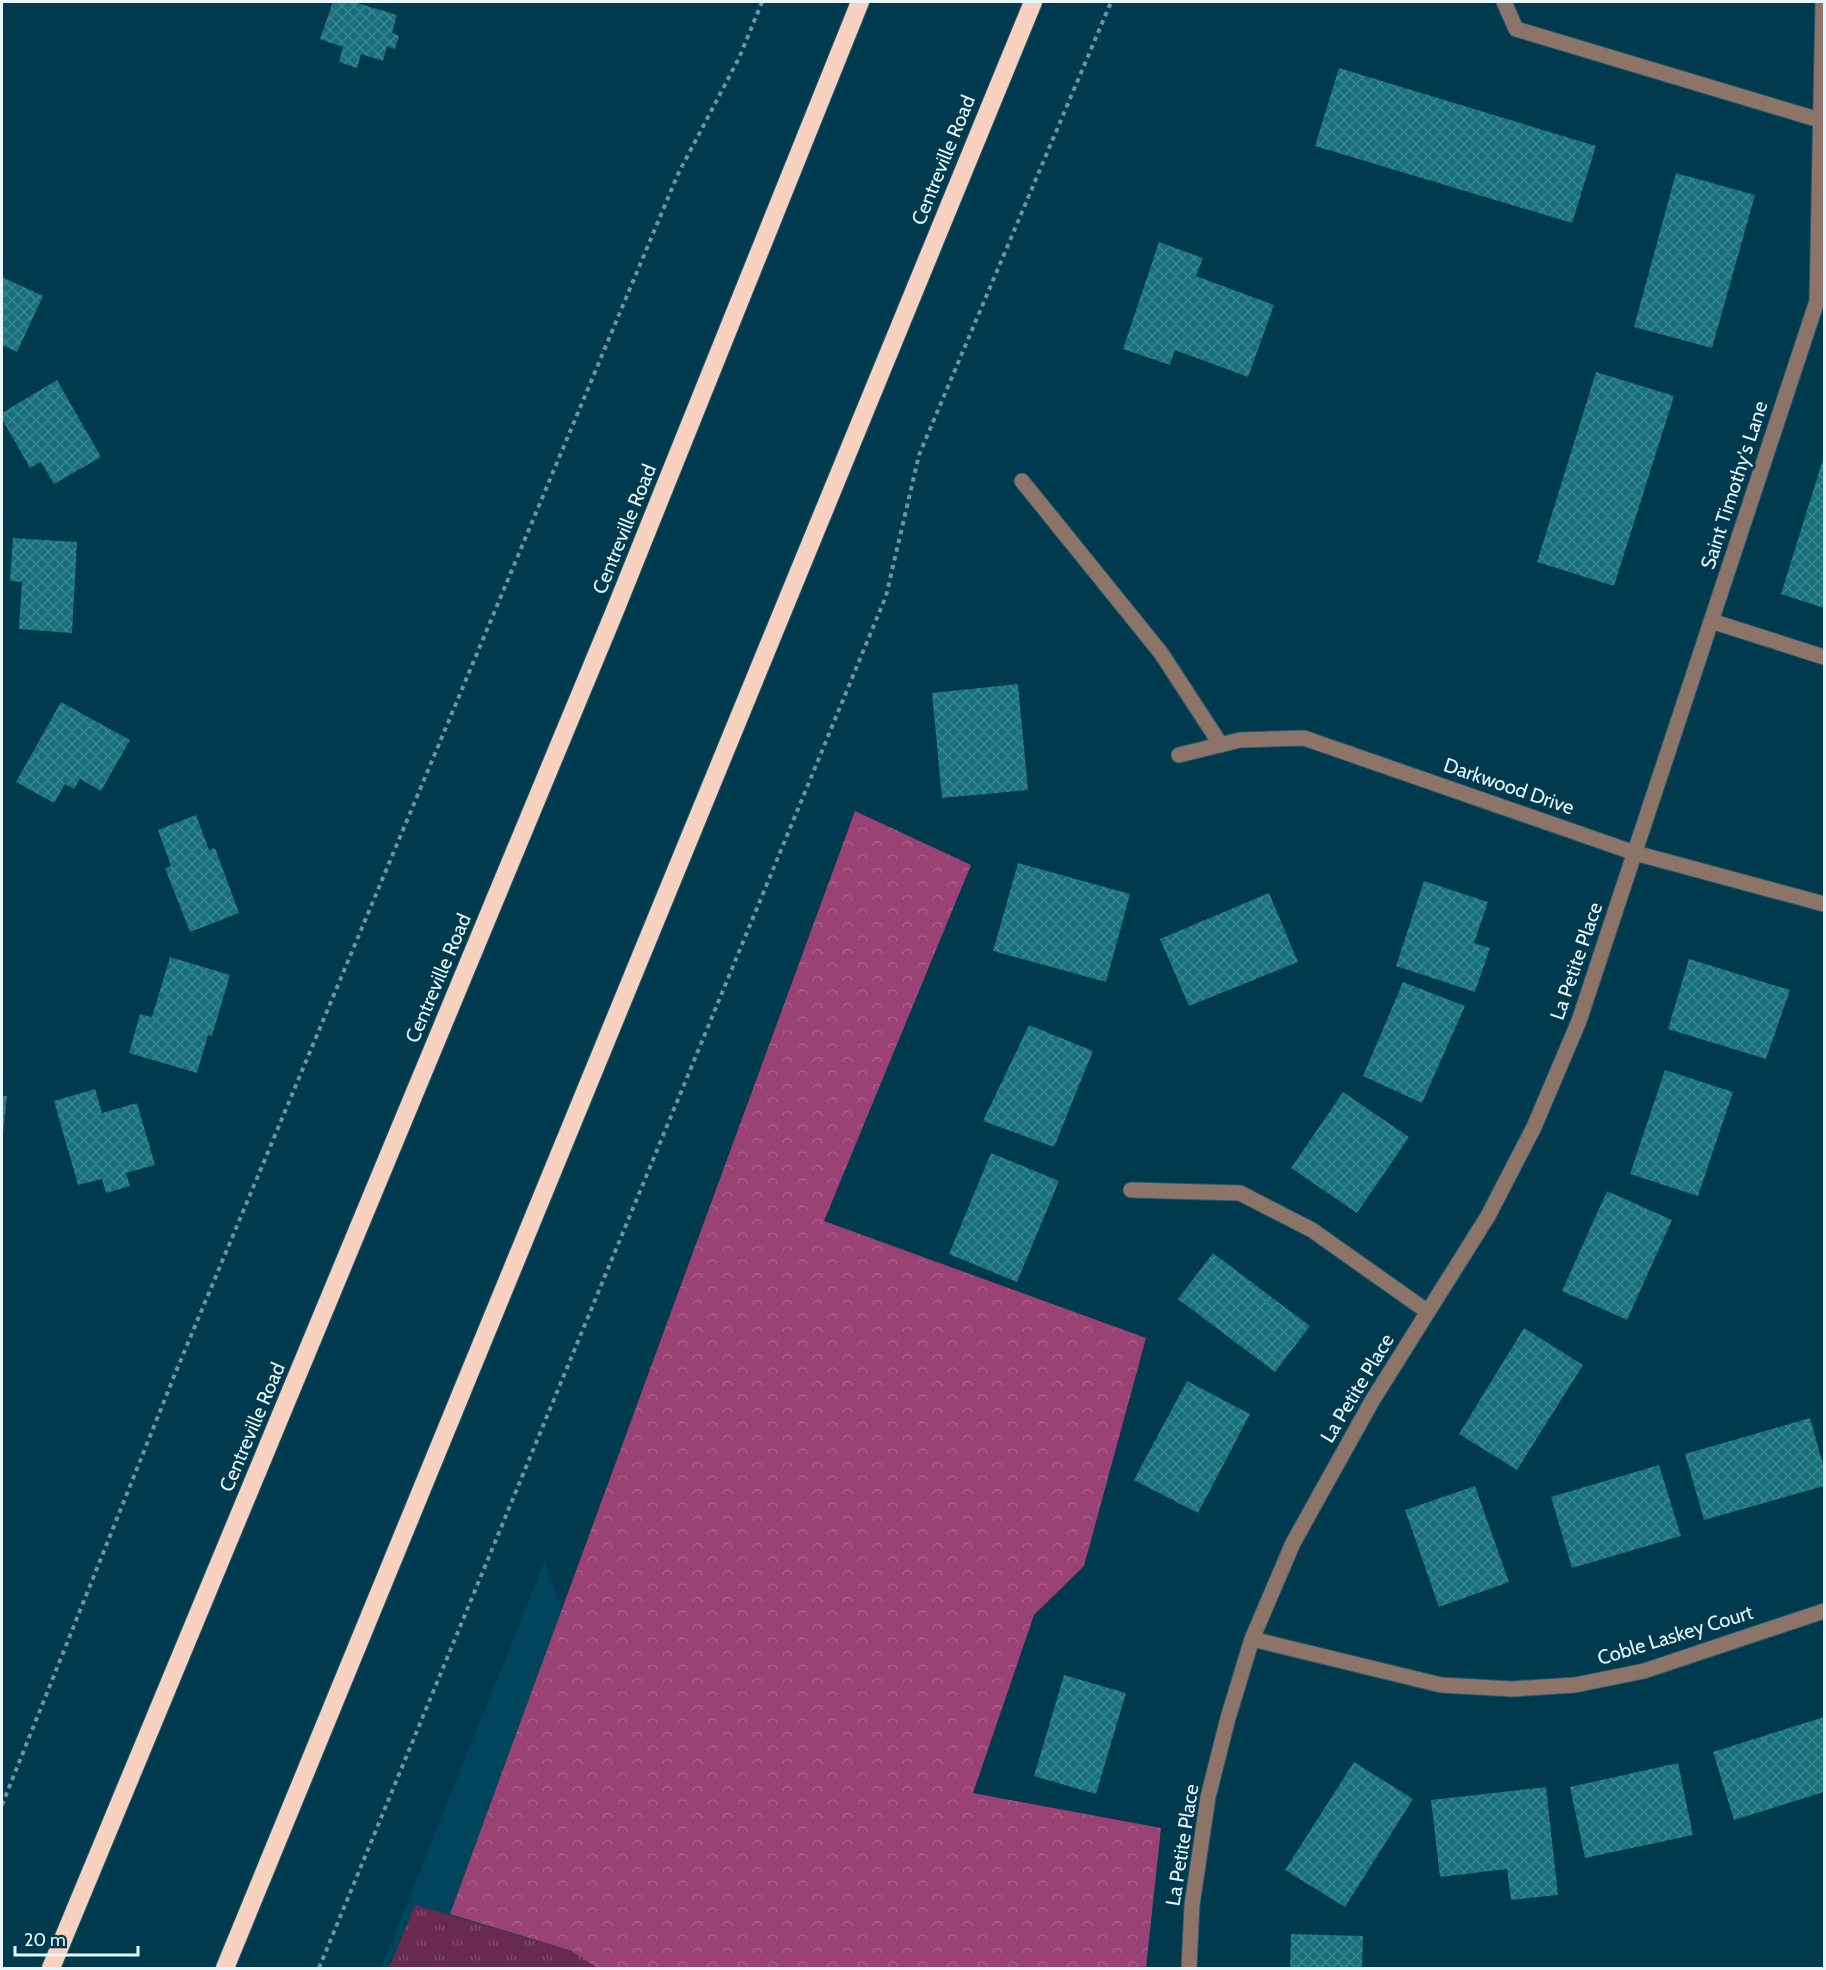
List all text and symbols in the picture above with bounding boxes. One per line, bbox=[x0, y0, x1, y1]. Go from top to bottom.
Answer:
street label: Centreville Road bbox=[906, 92, 980, 228]
street label: Saint Timothy's Lane bbox=[1695, 398, 1773, 572]
street label: Centreville Road bbox=[587, 461, 661, 597]
street label: Darkwood Drive bbox=[1441, 752, 1577, 820]
street label: La Petite Place bbox=[1545, 899, 1607, 1023]
street label: Centreville Road bbox=[400, 910, 476, 1046]
street label: La Petite Place bbox=[1315, 1329, 1399, 1447]
street label: Centreville Road bbox=[214, 1359, 290, 1495]
street label: Coble Laskey Court bbox=[1594, 1600, 1756, 1670]
street label: La Petite Place bbox=[1161, 1782, 1203, 1908]
scale bar bbox=[15, 1919, 138, 1957]
text: 20 m bbox=[24, 1929, 66, 1951]

